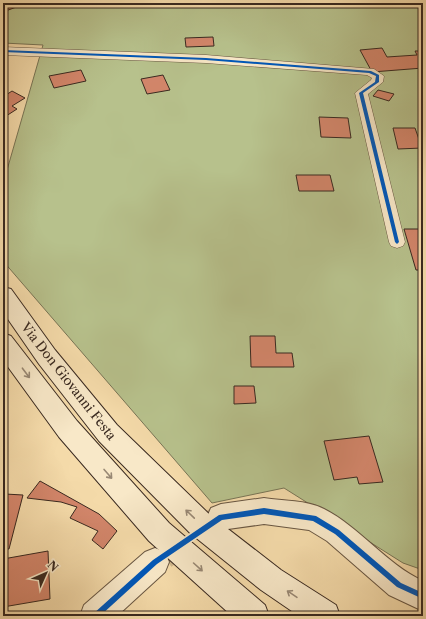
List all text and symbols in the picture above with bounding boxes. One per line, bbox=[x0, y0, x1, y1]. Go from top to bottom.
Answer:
street label: Via Don Giovanni Festa bbox=[17, 318, 120, 443]
one-way arrow bbox=[22, 368, 30, 379]
one-way arrow bbox=[103, 469, 112, 479]
one-way arrow bbox=[185, 509, 195, 519]
north arrow bbox=[26, 553, 66, 593]
text: N bbox=[45, 558, 62, 575]
one-way arrow bbox=[193, 563, 203, 572]
one-way arrow bbox=[287, 590, 298, 598]

